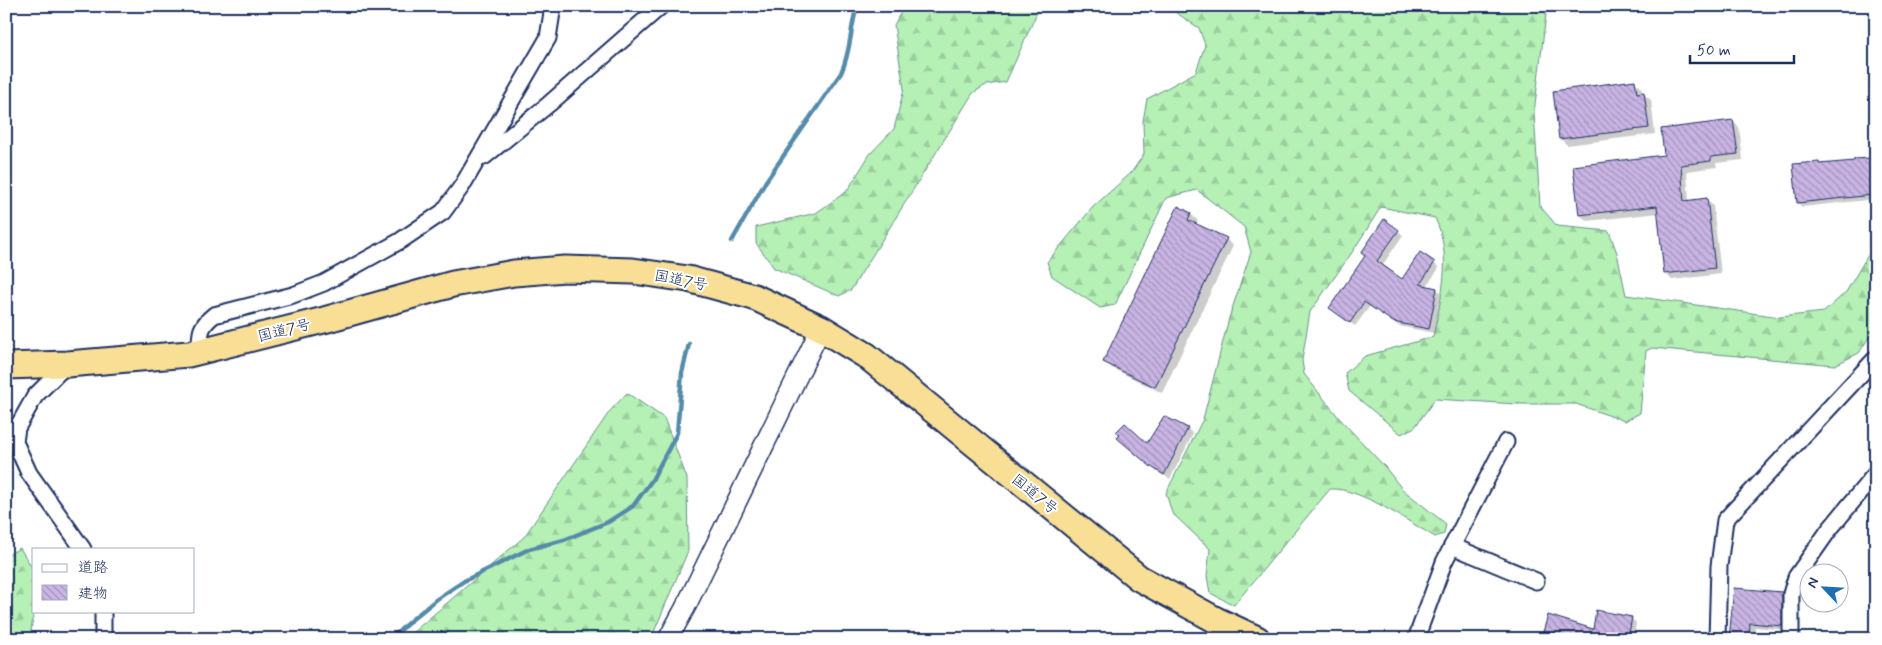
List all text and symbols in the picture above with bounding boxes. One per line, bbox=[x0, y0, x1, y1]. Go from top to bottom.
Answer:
scale bar bbox=[1690, 32, 1793, 64]
text: 50 m bbox=[1697, 41, 1731, 61]
street label: 国道7号 bbox=[652, 266, 709, 296]
street label: 国道7号 bbox=[256, 315, 313, 347]
street label: 国道7号 bbox=[1007, 470, 1062, 520]
legend bbox=[32, 548, 195, 612]
text: 道路 bbox=[78, 558, 108, 578]
north arrow bbox=[1800, 562, 1850, 612]
text: N bbox=[1803, 575, 1823, 591]
text: 建物 bbox=[78, 584, 108, 604]

